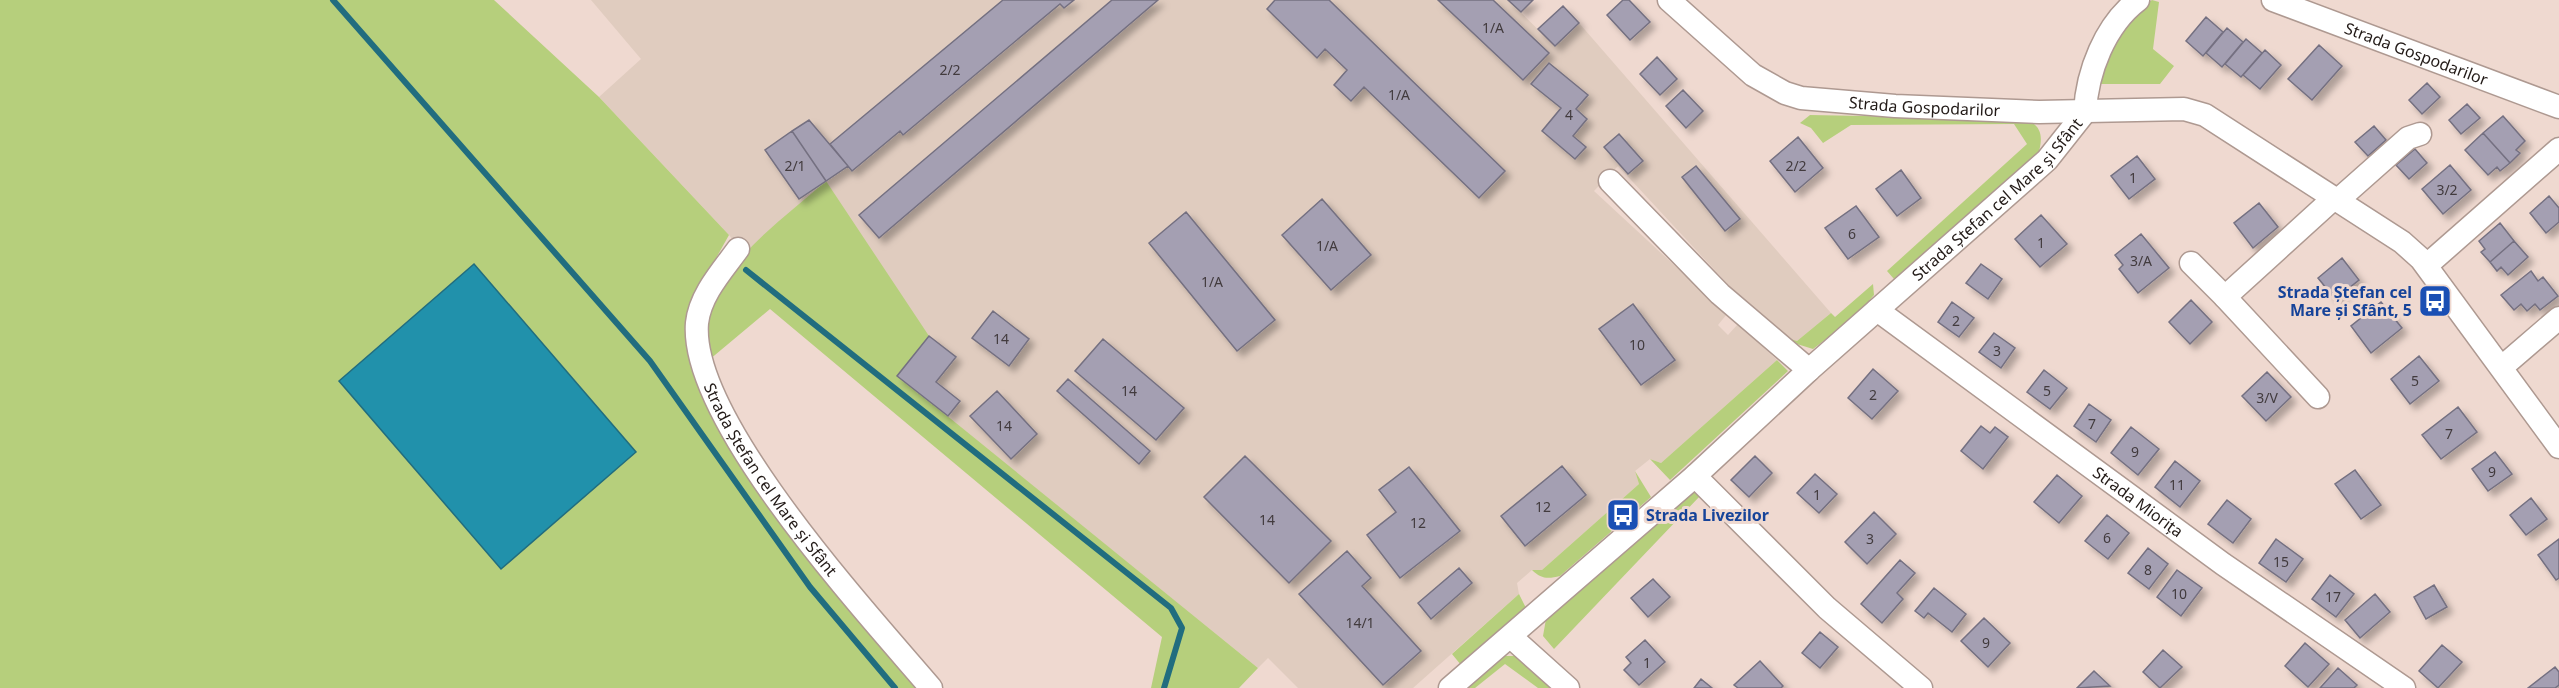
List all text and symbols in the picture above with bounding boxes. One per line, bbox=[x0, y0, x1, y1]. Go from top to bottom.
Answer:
street label: Strada Gospodarilor bbox=[2342, 17, 2491, 91]
house number: 1/A bbox=[1482, 18, 1504, 37]
house number: 2/2 bbox=[939, 60, 961, 79]
house number: 1/A bbox=[1388, 85, 1410, 104]
street label: Strada Gospodarilor bbox=[1848, 91, 2001, 121]
house number: 4 bbox=[1565, 105, 1573, 124]
street label: Strada Ștefan cel Mare și Sfânt bbox=[1907, 113, 2087, 285]
house number: 2/1 bbox=[784, 156, 806, 175]
house number: 2/2 bbox=[1785, 156, 1807, 175]
house number: 1 bbox=[2129, 168, 2137, 187]
house number: 3/2 bbox=[2436, 180, 2458, 199]
house number: 6 bbox=[1848, 224, 1856, 243]
house number: 1 bbox=[2037, 233, 2045, 252]
house number: 1/A bbox=[1316, 236, 1338, 255]
house number: 3/A bbox=[2130, 251, 2152, 270]
house number: 1/A bbox=[1201, 272, 1223, 291]
place label: Strada Ștefan cel Mare și Sfânt, 5 bbox=[2278, 281, 2412, 321]
bus stop icon: Strada Ștefan cel Mare și Sfânt, 5 bbox=[2417, 283, 2453, 319]
house number: 2 bbox=[1952, 311, 1960, 330]
house number: 14 bbox=[993, 329, 1009, 348]
house number: 10 bbox=[1629, 335, 1645, 354]
house number: 3 bbox=[1993, 341, 2001, 360]
house number: 5 bbox=[2411, 371, 2419, 390]
street label: Strada Ștefan cel Mare și Sfânt bbox=[699, 379, 842, 581]
house number: 14 bbox=[1121, 381, 1137, 400]
house number: 5 bbox=[2043, 381, 2051, 400]
house number: 2 bbox=[1869, 385, 1877, 404]
house number: 3/V bbox=[2256, 388, 2278, 407]
house number: 7 bbox=[2088, 414, 2096, 433]
house number: 14 bbox=[996, 416, 1012, 435]
house number: 7 bbox=[2445, 424, 2453, 443]
house number: 9 bbox=[2131, 442, 2139, 461]
street label: Strada Miorița bbox=[2089, 461, 2188, 542]
house number: 9 bbox=[2488, 462, 2496, 481]
house number: 11 bbox=[2169, 475, 2185, 494]
house number: 1 bbox=[1813, 485, 1821, 504]
house number: 12 bbox=[1535, 497, 1551, 516]
bus stop icon: Strada Livezilor bbox=[1605, 497, 1641, 533]
place label: Strada Livezilor bbox=[1646, 504, 1769, 526]
house number: 14 bbox=[1259, 510, 1275, 529]
house number: 12 bbox=[1410, 513, 1426, 532]
house number: 6 bbox=[2103, 528, 2111, 547]
house number: 3 bbox=[1866, 529, 1874, 548]
house number: 15 bbox=[2273, 552, 2289, 571]
house number: 8 bbox=[2144, 560, 2152, 579]
house number: 10 bbox=[2171, 584, 2187, 603]
house number: 17 bbox=[2325, 587, 2341, 606]
house number: 14/1 bbox=[1345, 613, 1375, 632]
house number: 9 bbox=[1982, 633, 1990, 652]
house number: 1 bbox=[1643, 653, 1651, 672]

